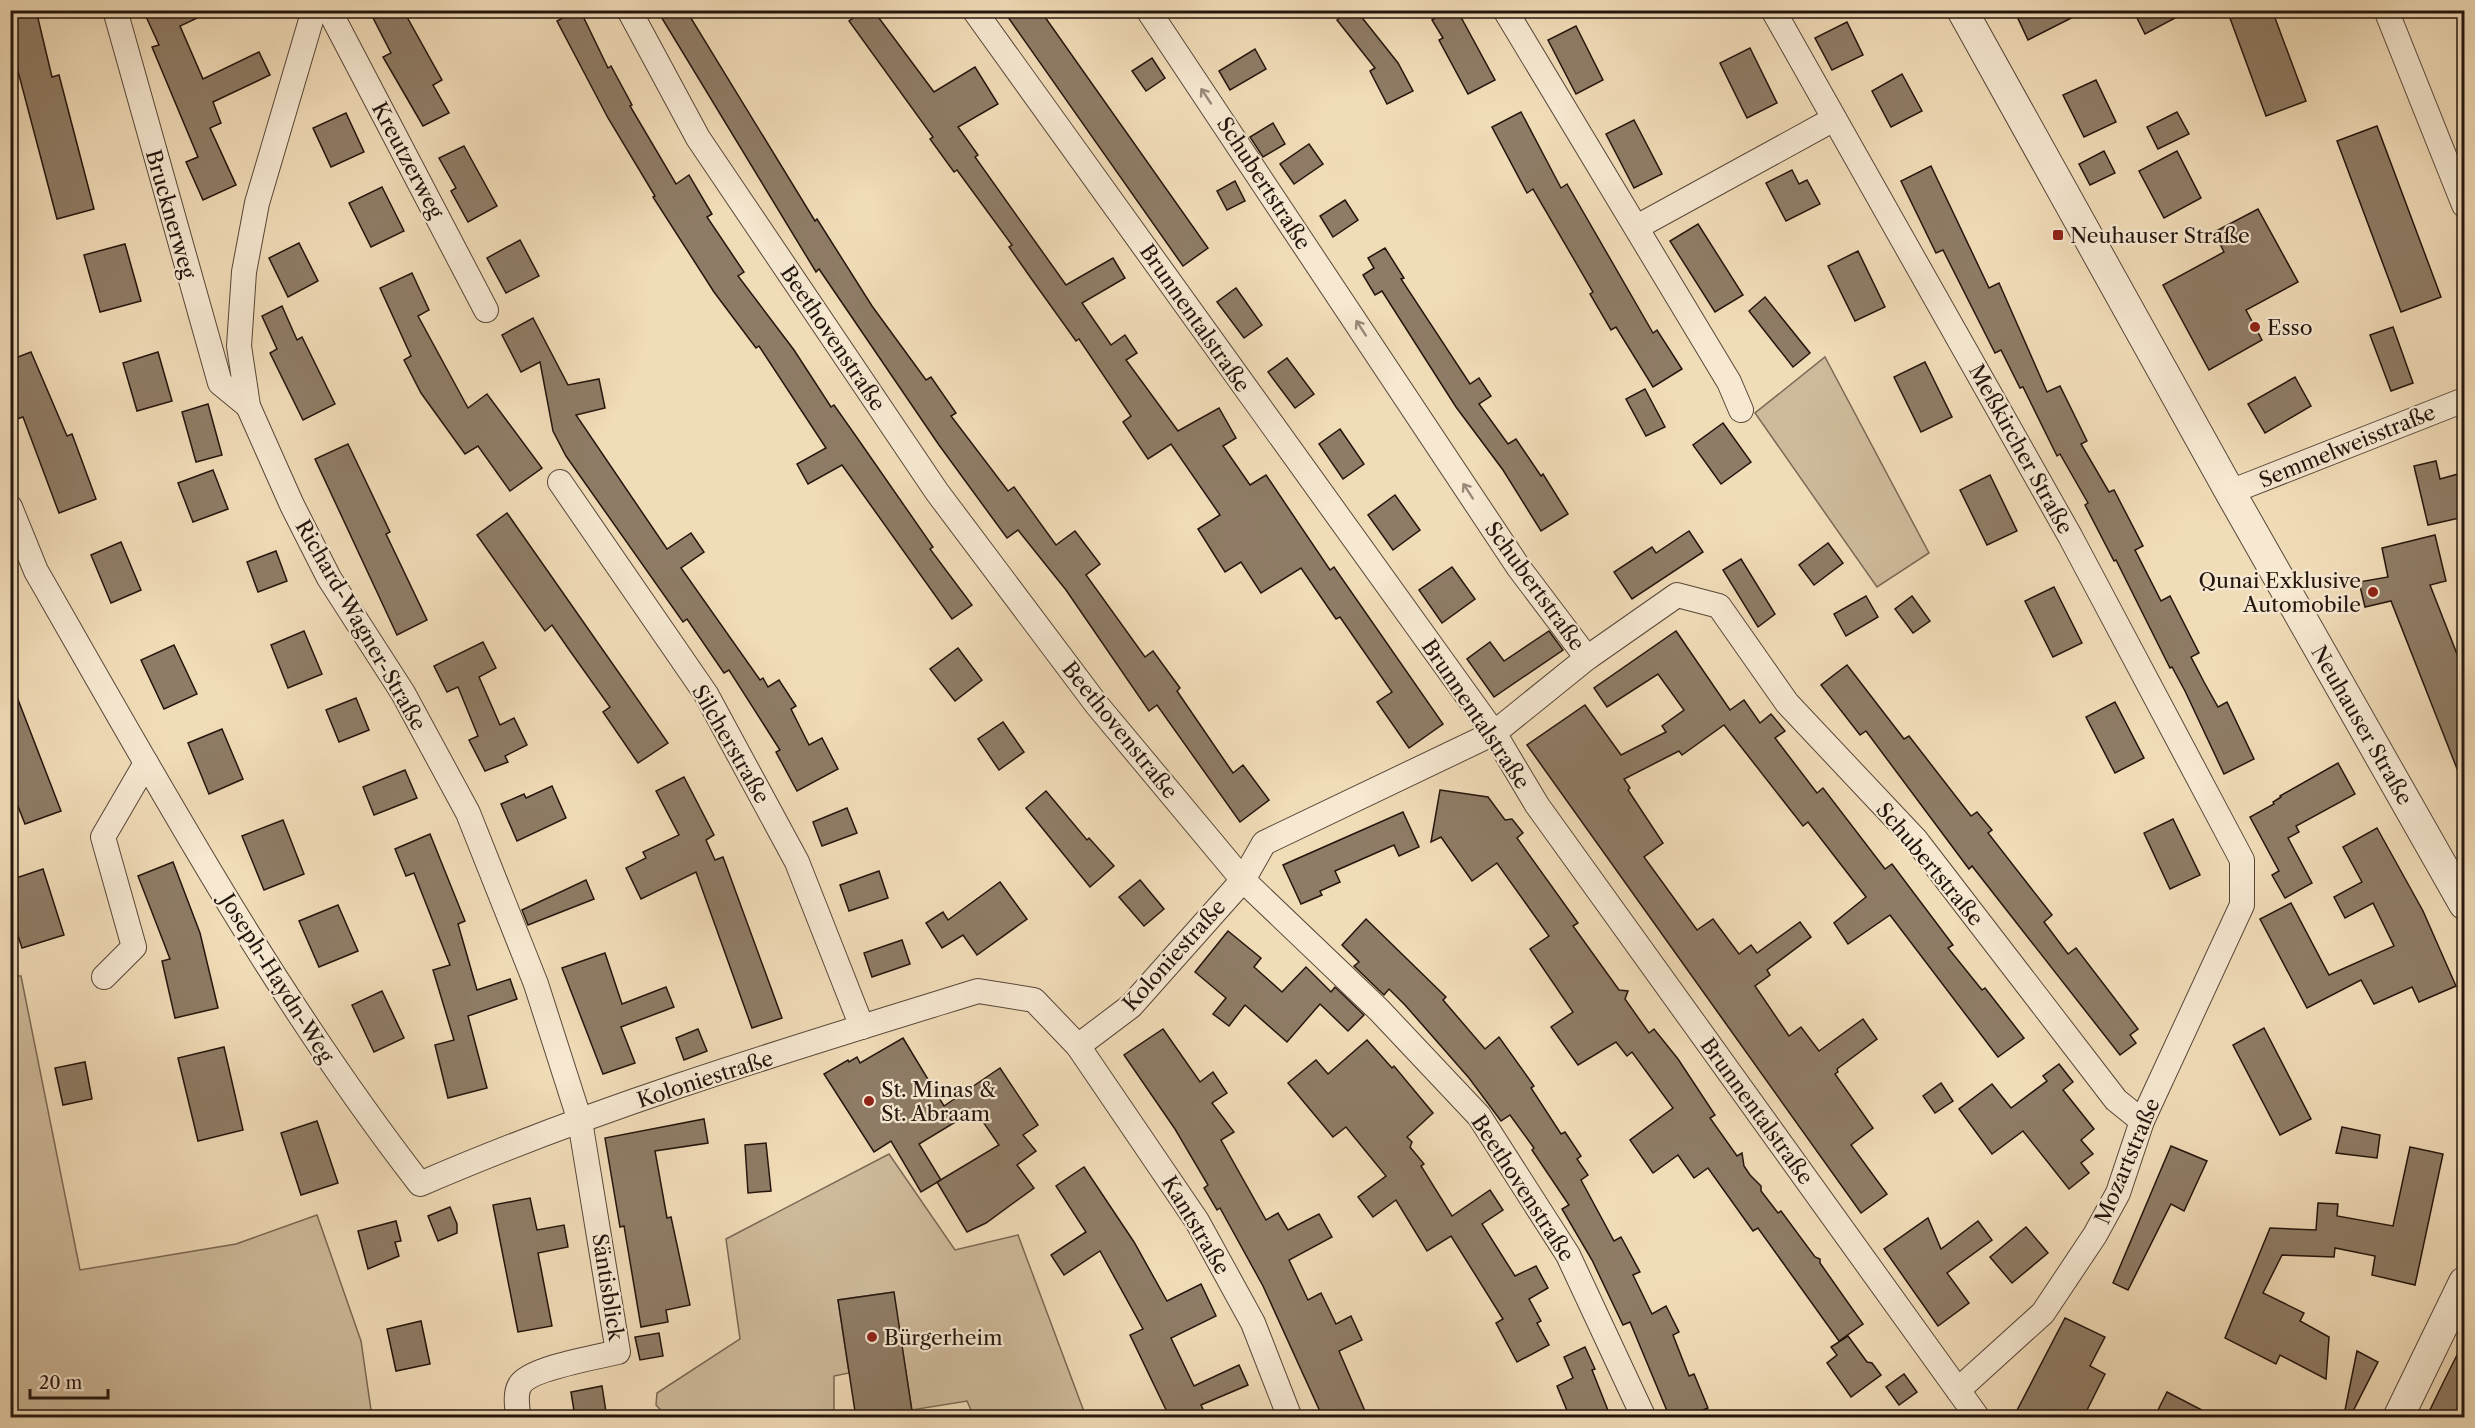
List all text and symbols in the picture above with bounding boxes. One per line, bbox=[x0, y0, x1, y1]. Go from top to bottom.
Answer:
one-way arrow bbox=[1200, 87, 1213, 104]
street label: Kreutzerweg bbox=[367, 98, 450, 223]
street label: Schubertstraße bbox=[1212, 112, 1316, 254]
street label: Brucknerweg bbox=[141, 147, 202, 282]
place label: Neuhauser Straße bbox=[2070, 223, 2250, 248]
marker: Neuhauser Straße bbox=[2051, 228, 2065, 242]
street label: Brunnentalstraße bbox=[1135, 239, 1255, 397]
street label: Beethovenstraße bbox=[775, 261, 891, 415]
place label: Esso bbox=[2267, 315, 2313, 340]
one-way arrow bbox=[1354, 320, 1367, 337]
marker: Esso bbox=[2248, 320, 2262, 334]
street label: Meßkircher Straße bbox=[1964, 360, 2078, 538]
street label: Semmelweisstraße bbox=[2255, 399, 2439, 493]
one-way arrow bbox=[1462, 483, 1474, 500]
street label: Richard-Wagner-Straße bbox=[290, 515, 432, 735]
street label: Schubertstraße bbox=[1480, 517, 1590, 655]
place label: Qunai Exklusive Automobile bbox=[2199, 568, 2361, 617]
marker: Qunai Exklusive Automobile bbox=[2366, 585, 2380, 599]
street label: Brunnentalstraße bbox=[1417, 634, 1535, 794]
street label: Neuhauser Straße bbox=[2306, 641, 2418, 809]
street label: Beethovenstraße bbox=[1057, 656, 1183, 804]
street label: Silcherstraße bbox=[687, 680, 775, 808]
street label: Schubertstraße bbox=[1871, 797, 1989, 931]
street label: Joseph-Haydn-Weg bbox=[213, 886, 340, 1068]
street label: Koloniestraße bbox=[1117, 894, 1231, 1016]
street label: Brunnentalstraße bbox=[1695, 1033, 1819, 1189]
street label: Koloniestraße bbox=[634, 1045, 776, 1113]
place label: St. Minas & St. Abraam bbox=[881, 1077, 996, 1126]
marker: St. Minas & St. Abraam bbox=[862, 1094, 876, 1108]
street label: Mozartstraße bbox=[2089, 1094, 2165, 1228]
street label: Beethovenstraße bbox=[1466, 1110, 1580, 1266]
street label: Kantstraße bbox=[1157, 1171, 1235, 1279]
street label: Säntisblick bbox=[587, 1232, 629, 1343]
place label: Bürgerheim bbox=[884, 1325, 1003, 1350]
marker: Bürgerheim bbox=[865, 1330, 879, 1344]
scale bar bbox=[30, 1362, 108, 1400]
text: 20 m bbox=[39, 1372, 83, 1394]

